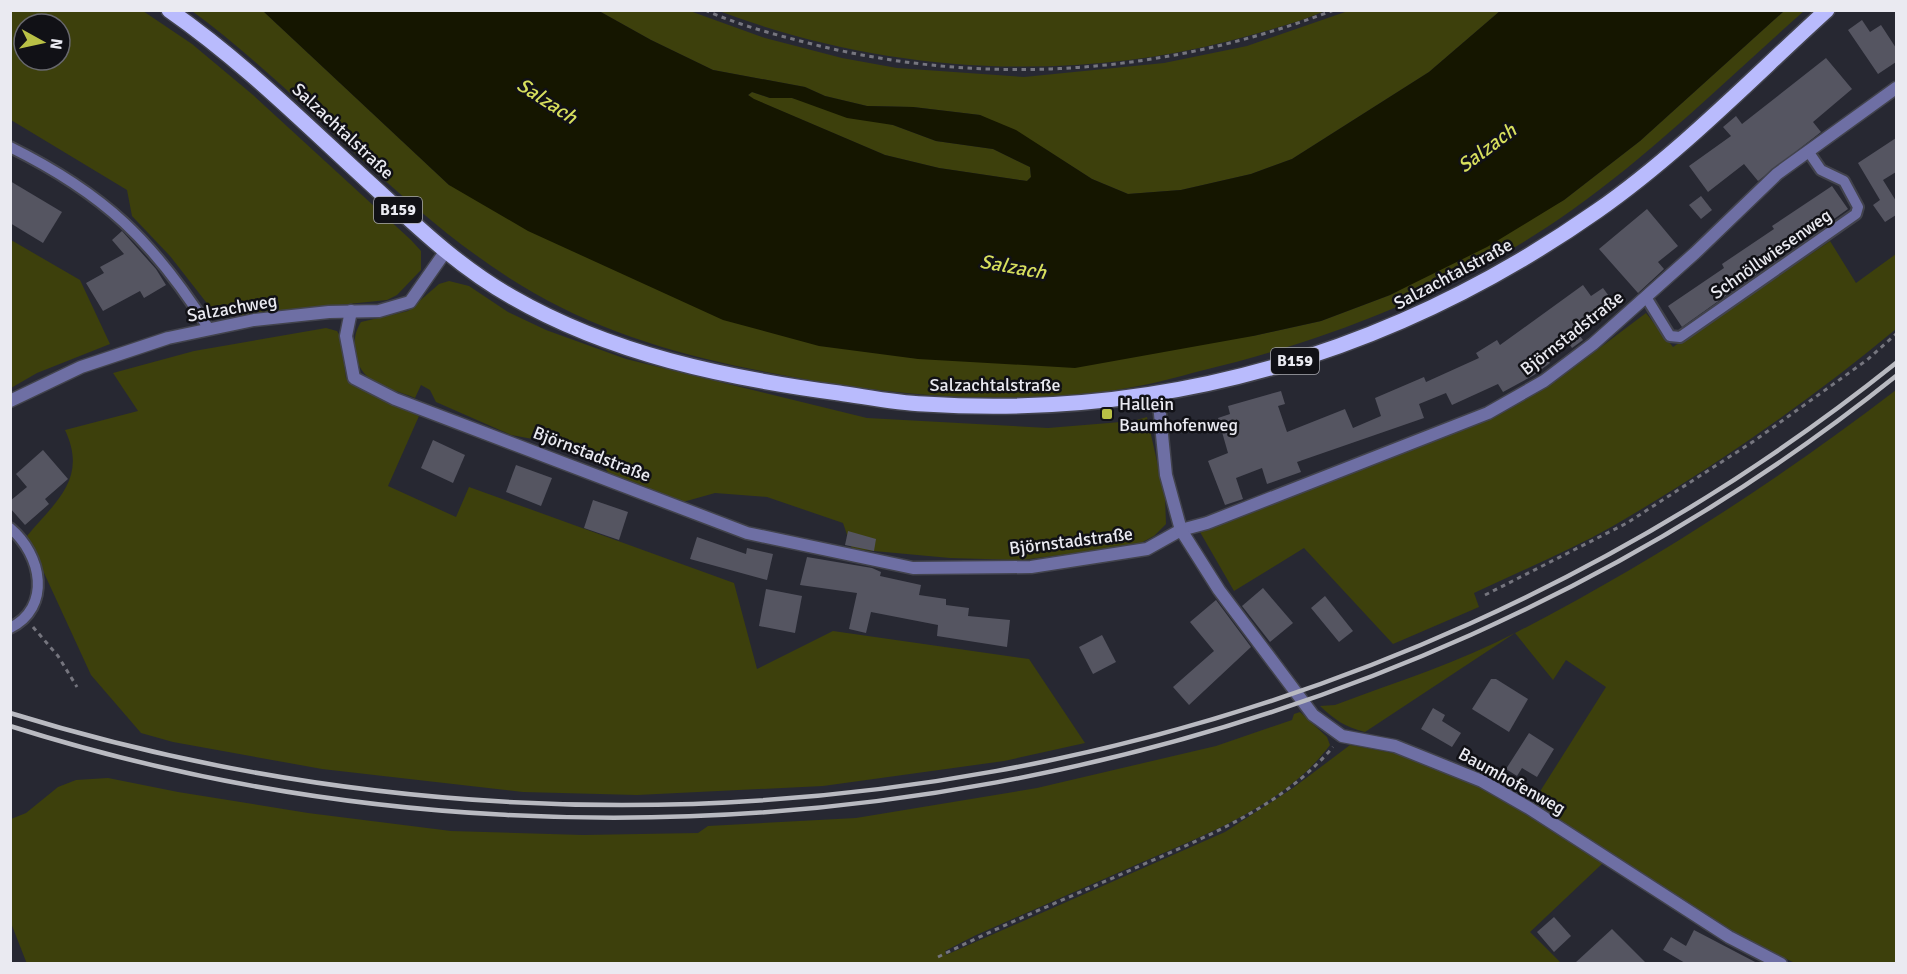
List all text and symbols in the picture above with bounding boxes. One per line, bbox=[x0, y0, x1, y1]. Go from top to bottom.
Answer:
north arrow bbox=[12, 12, 72, 72]
text: N bbox=[45, 37, 67, 51]
water label: Salzach bbox=[512, 72, 583, 130]
street label: Salzachtalstraße bbox=[288, 78, 398, 184]
water label: Salzach bbox=[1453, 117, 1522, 178]
road number: B159 bbox=[374, 197, 422, 223]
street label: Schnöllwiesenweg bbox=[1706, 204, 1836, 304]
street label: Salzachtalstraße bbox=[1390, 234, 1516, 314]
water label: Salzach bbox=[978, 249, 1049, 285]
street label: Björnstadstraße bbox=[1516, 286, 1628, 380]
street label: Salzachweg bbox=[185, 289, 279, 327]
road number: B159 bbox=[1271, 348, 1319, 374]
street label: Salzachtalstraße bbox=[930, 374, 1060, 396]
place label: Hallein Baumhofenweg bbox=[1119, 393, 1238, 436]
marker: Hallein Baumhofenweg bbox=[1100, 407, 1114, 421]
street label: Björnstadstraße bbox=[530, 421, 654, 487]
street label: Björnstadstraße bbox=[1008, 522, 1134, 560]
street label: Baumhofenweg bbox=[1455, 743, 1569, 819]

